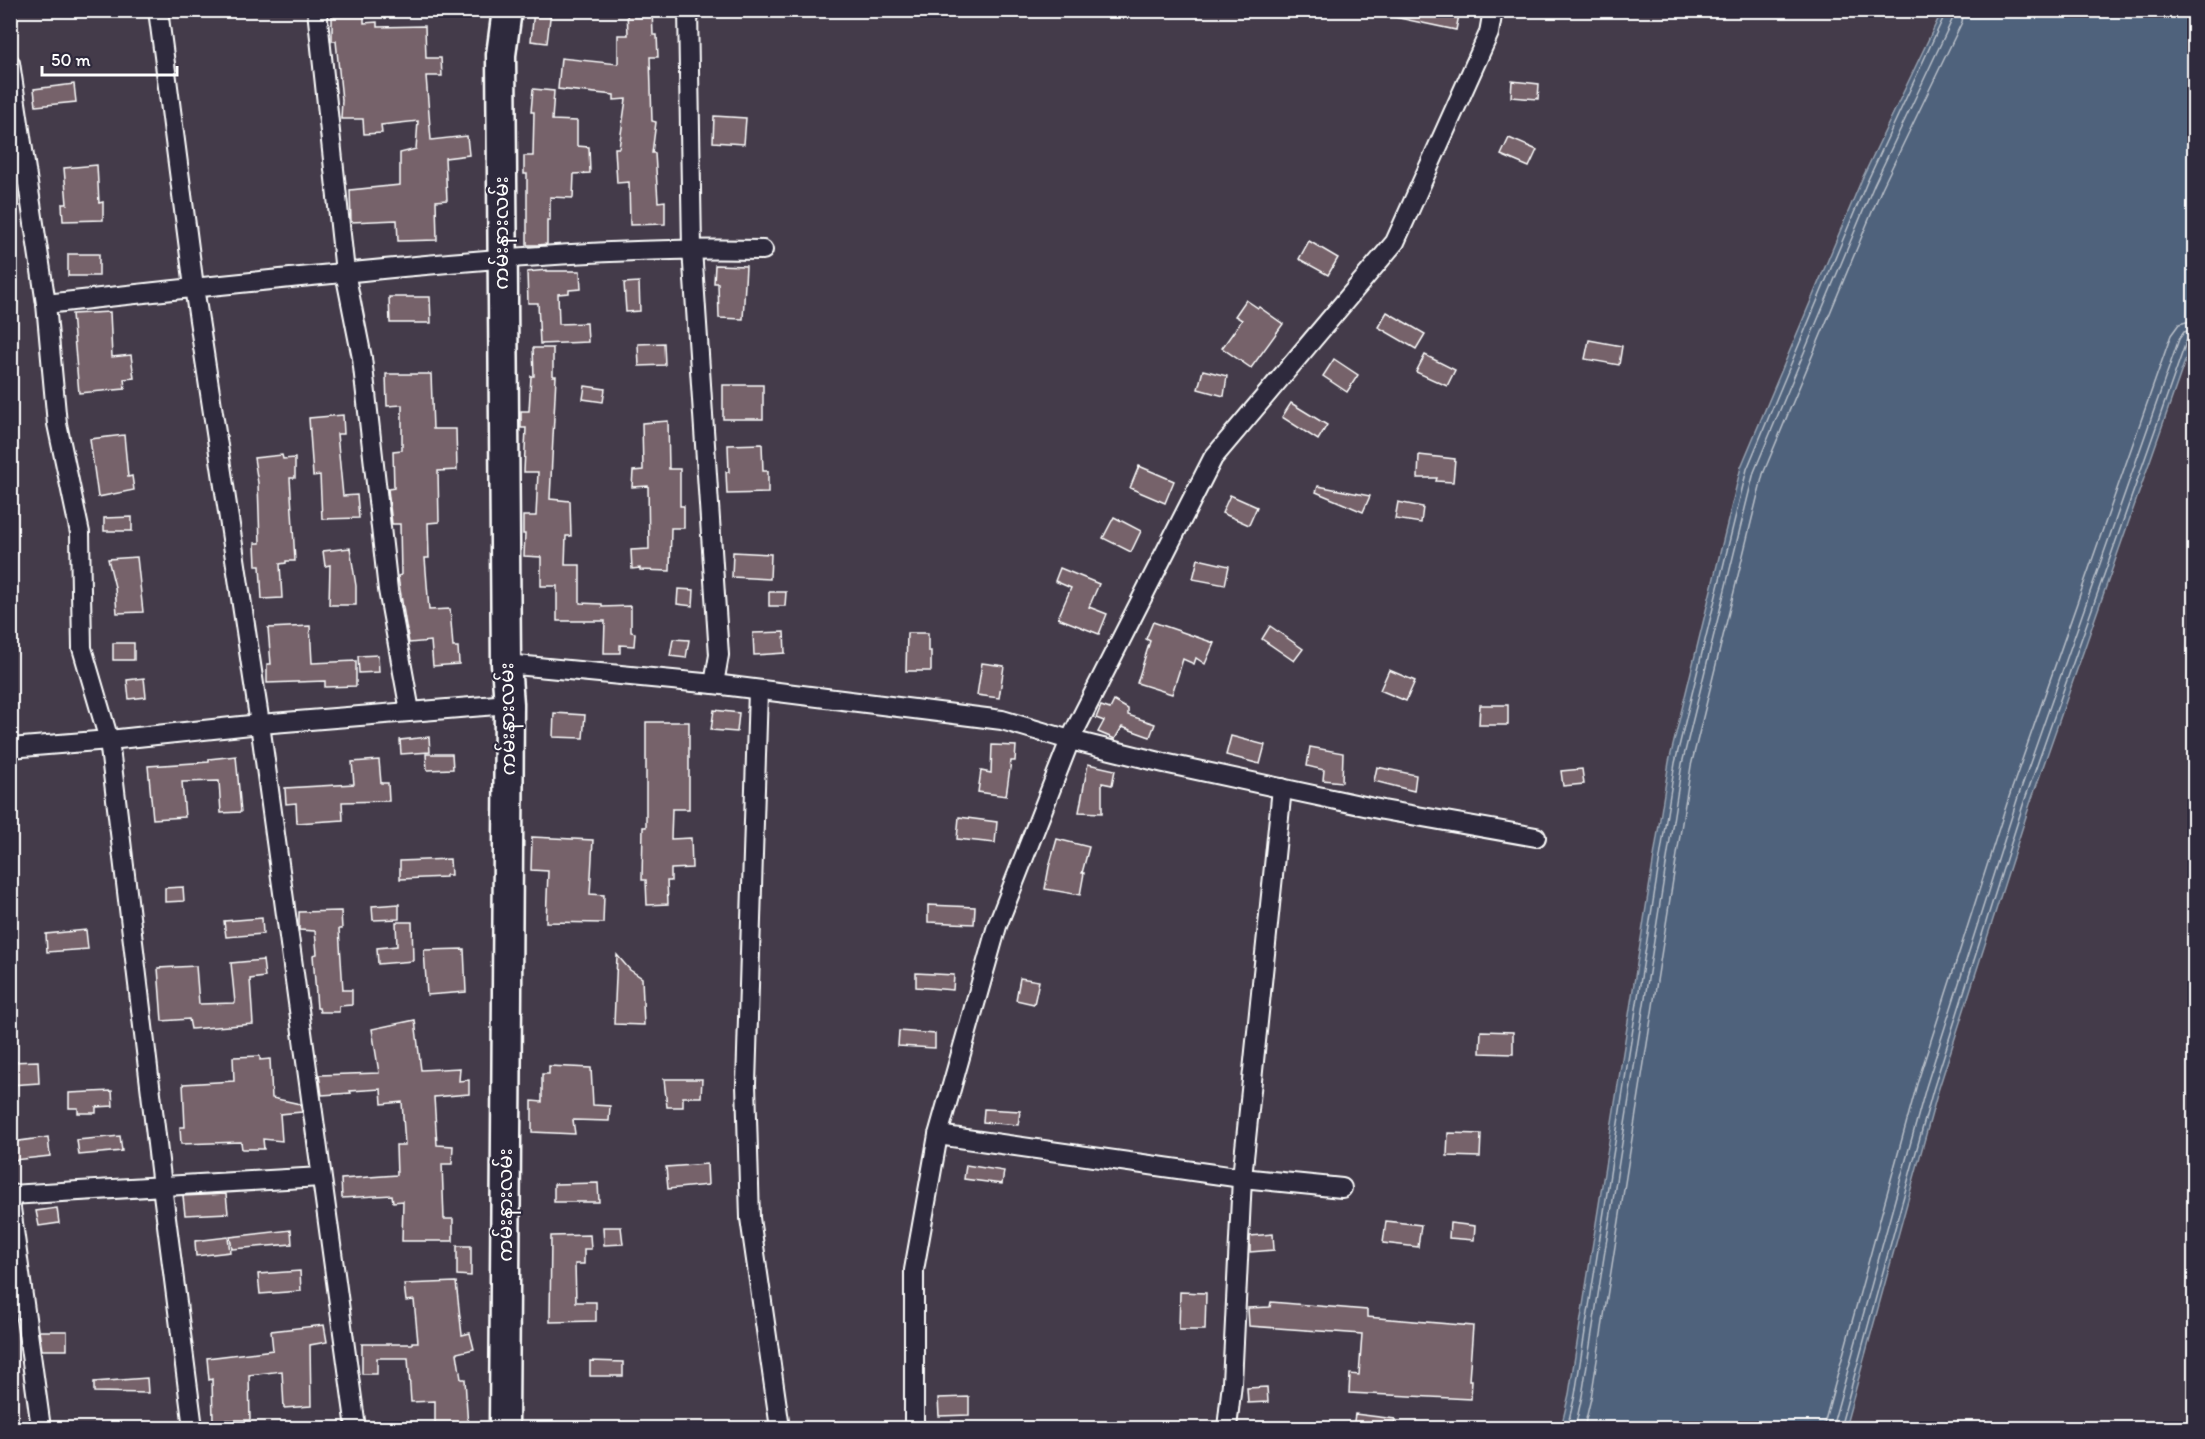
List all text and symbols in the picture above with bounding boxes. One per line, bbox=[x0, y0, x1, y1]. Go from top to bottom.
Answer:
scale bar bbox=[42, 39, 177, 77]
text: 50 m bbox=[51, 49, 91, 71]
street label: ကမ်းနားလမ်း bbox=[487, 176, 517, 290]
street label: ကမ်းနားလမ်း bbox=[492, 662, 524, 776]
street label: ကမ်းနားလမ်း bbox=[491, 1148, 521, 1262]

